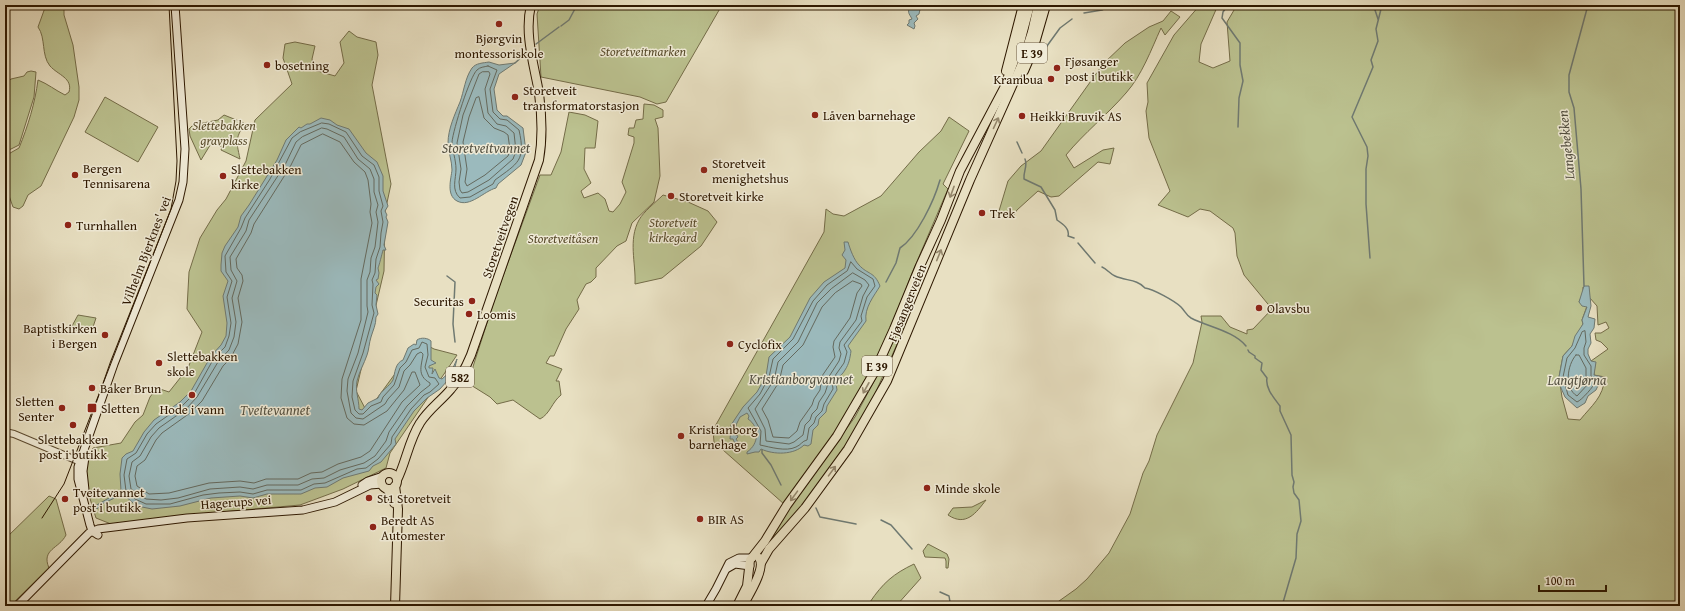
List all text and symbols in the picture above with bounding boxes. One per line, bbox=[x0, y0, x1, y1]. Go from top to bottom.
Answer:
marker: Bjørgvin montessoriskole bbox=[494, 19, 504, 29]
place label: Bjørgvin montessoriskole bbox=[454, 29, 544, 63]
park label: Storetveitmarken bbox=[600, 42, 686, 61]
road number: E 39 bbox=[1017, 43, 1047, 63]
place label: Fjøsanger post i butikk bbox=[1065, 52, 1133, 86]
place label: bosetning bbox=[275, 56, 329, 75]
marker: bosetning bbox=[262, 60, 272, 70]
marker: Fjøsanger post i butikk bbox=[1052, 63, 1062, 73]
place label: Krambua bbox=[993, 70, 1044, 89]
marker: Krambua bbox=[1046, 74, 1056, 84]
place label: Storetveit transformatorstasjon bbox=[523, 81, 640, 115]
marker: Storetveit transformatorstasjon bbox=[510, 92, 520, 102]
place label: Låven barnehage bbox=[823, 106, 916, 125]
place label: Heikki Bruvik AS bbox=[1030, 107, 1122, 126]
water label: Langebekken bbox=[1552, 109, 1580, 182]
marker: Låven barnehage bbox=[810, 110, 820, 120]
marker: Heikki Bruvik AS bbox=[1017, 111, 1027, 121]
park label: Slettebakken gravplass bbox=[192, 116, 256, 150]
one-way arrow bbox=[993, 117, 1000, 129]
water label: Storetveitvannet bbox=[442, 138, 531, 158]
place label: Storetveit menighetshus bbox=[712, 154, 789, 188]
place label: Bergen Tennisarena bbox=[83, 159, 151, 193]
place label: Slettebakken kirke bbox=[231, 160, 302, 194]
marker: Storetveit menighetshus bbox=[699, 165, 709, 175]
marker: Bergen Tennisarena bbox=[70, 170, 80, 180]
marker: Slettebakken kirke bbox=[218, 171, 228, 181]
one-way arrow bbox=[948, 186, 955, 199]
place label: Storetveit kirke bbox=[679, 187, 764, 206]
marker: Storetveit kirke bbox=[666, 191, 676, 201]
street label: Vilhelm Bjerknes' vei bbox=[116, 193, 176, 309]
street label: Storetveitvegen bbox=[477, 193, 523, 281]
place label: Trek bbox=[990, 204, 1016, 223]
marker: Trek bbox=[977, 208, 987, 218]
park label: Storetveit kirkegård bbox=[649, 213, 698, 247]
place label: Turnhallen bbox=[76, 216, 138, 235]
marker: Turnhallen bbox=[63, 220, 73, 230]
park label: Storetveitåsen bbox=[528, 229, 599, 248]
one-way arrow bbox=[936, 250, 944, 262]
street label: Fjøsangerveien bbox=[883, 261, 931, 345]
place label: Securitas bbox=[414, 292, 464, 311]
marker: Securitas bbox=[467, 296, 477, 306]
place label: Olavsbu bbox=[1267, 299, 1310, 318]
marker: Olavsbu bbox=[1254, 303, 1264, 313]
place label: Loomis bbox=[477, 305, 516, 324]
marker: Loomis bbox=[464, 309, 474, 319]
place label: Baptistkirken i Bergen bbox=[23, 319, 98, 353]
marker: Baptistkirken i Bergen bbox=[100, 330, 110, 340]
place label: Cyclofix bbox=[738, 335, 782, 354]
marker: Cyclofix bbox=[725, 339, 735, 349]
place label: Slettebakken skole bbox=[167, 347, 238, 381]
road number: E 39 bbox=[862, 356, 892, 376]
marker: Slettebakken skole bbox=[154, 358, 164, 368]
road number: 582 bbox=[446, 367, 474, 387]
water label: Kristianborgvannet bbox=[748, 369, 854, 389]
water label: Langtjørna bbox=[1546, 370, 1607, 390]
place label: Baker Brun bbox=[100, 379, 162, 398]
one-way arrow bbox=[861, 382, 869, 394]
marker: Baker Brun bbox=[87, 383, 97, 393]
marker: Hode i vann bbox=[187, 390, 197, 400]
place label: Sletten Senter bbox=[15, 392, 55, 426]
place label: Sletten bbox=[101, 399, 140, 418]
place label: Hode i vann bbox=[160, 400, 225, 419]
water label: Tveitevannet bbox=[240, 400, 310, 420]
marker: Sletten bbox=[86, 402, 98, 414]
marker: Sletten Senter bbox=[57, 403, 67, 413]
marker: Slettebakken post i butikk bbox=[68, 420, 78, 430]
place label: Kristianborg barnehage bbox=[689, 420, 758, 454]
place label: Slettebakken post i butikk bbox=[38, 430, 109, 464]
marker: Kristianborg barnehage bbox=[676, 431, 686, 441]
one-way arrow bbox=[828, 466, 836, 477]
place label: Minde skole bbox=[935, 479, 1000, 498]
place label: Tveitevannet post i butikk bbox=[73, 483, 145, 517]
marker: Minde skole bbox=[922, 483, 932, 493]
place label: St1 Storetveit bbox=[377, 489, 451, 508]
street label: Hagerups vei bbox=[200, 490, 272, 514]
one-way arrow bbox=[789, 490, 798, 501]
marker: St1 Storetveit bbox=[364, 493, 374, 503]
marker: Tveitevannet post i butikk bbox=[60, 494, 70, 504]
place label: BIR AS bbox=[708, 510, 744, 529]
place label: Beredt AS Automester bbox=[381, 511, 446, 545]
marker: BIR AS bbox=[695, 514, 705, 524]
marker: Beredt AS Automester bbox=[368, 522, 378, 532]
scale bar bbox=[1539, 567, 1606, 593]
text: 100 m bbox=[1545, 572, 1575, 589]

